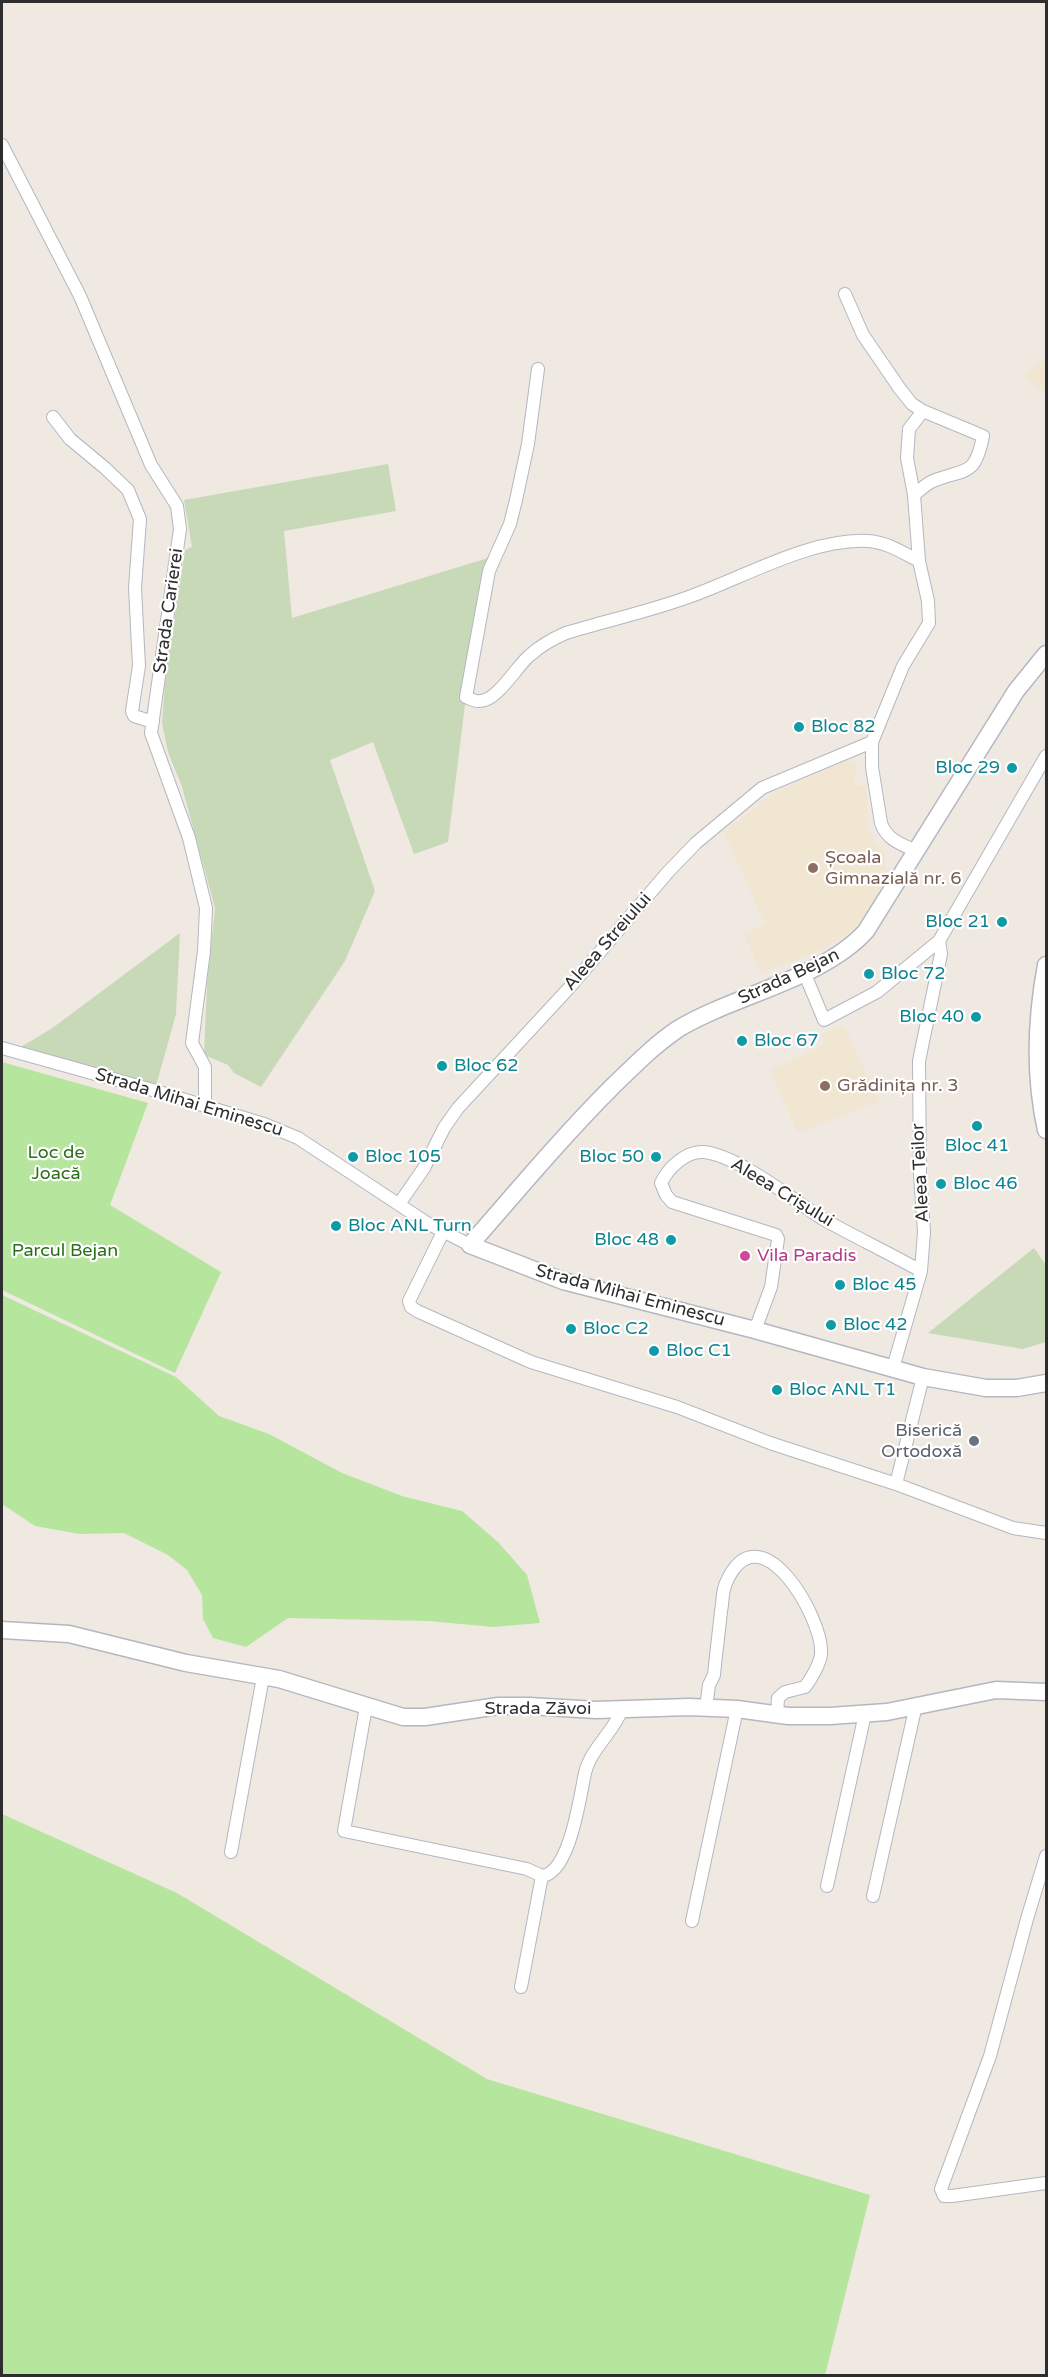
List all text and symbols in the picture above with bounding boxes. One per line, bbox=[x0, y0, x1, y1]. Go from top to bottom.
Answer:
street label: Strada Carierei bbox=[150, 547, 188, 675]
place label: Bloc 82 bbox=[811, 716, 876, 738]
marker: Bloc 82 bbox=[792, 720, 806, 734]
place label: Bloc 29 bbox=[935, 757, 1000, 779]
marker: Bloc 29 bbox=[1005, 761, 1019, 775]
place label: Școala Gimnazială nr. 6 bbox=[825, 847, 962, 890]
marker: Școala Gimnazială nr. 6 bbox=[806, 861, 820, 875]
street label: Aleea Streiului bbox=[560, 889, 656, 995]
place label: Bloc 21 bbox=[925, 911, 990, 933]
marker: Bloc 21 bbox=[995, 915, 1009, 929]
street label: Strada Bejan bbox=[735, 944, 843, 1010]
place label: Bloc 72 bbox=[881, 963, 946, 985]
marker: Bloc 72 bbox=[862, 967, 876, 981]
place label: Bloc 40 bbox=[899, 1006, 964, 1028]
marker: Bloc 40 bbox=[969, 1010, 983, 1024]
place label: Bloc 67 bbox=[754, 1030, 819, 1052]
marker: Bloc 67 bbox=[735, 1034, 749, 1048]
place label: Bloc 62 bbox=[454, 1055, 519, 1077]
marker: Bloc 62 bbox=[435, 1059, 449, 1073]
street label: Strada Mihai Eminescu bbox=[92, 1064, 286, 1142]
place label: Grădinița nr. 3 bbox=[837, 1075, 959, 1097]
marker: Grădinița nr. 3 bbox=[818, 1079, 832, 1093]
marker: Bloc 41 bbox=[970, 1119, 984, 1133]
street label: Aleea Teilor bbox=[908, 1123, 934, 1223]
place label: Bloc 41 bbox=[945, 1135, 1009, 1157]
park label: Loc de Joacă bbox=[27, 1142, 85, 1184]
place label: Bloc 105 bbox=[365, 1146, 441, 1168]
place label: Bloc 50 bbox=[579, 1146, 644, 1168]
marker: Bloc 105 bbox=[346, 1150, 360, 1164]
marker: Bloc 50 bbox=[649, 1150, 663, 1164]
street label: Aleea Crișului bbox=[727, 1154, 837, 1232]
place label: Bloc 46 bbox=[953, 1173, 1018, 1195]
marker: Bloc 46 bbox=[934, 1177, 948, 1191]
place label: Bloc ANL Turn bbox=[348, 1215, 472, 1237]
marker: Bloc ANL Turn bbox=[329, 1219, 343, 1233]
place label: Bloc 48 bbox=[594, 1229, 659, 1251]
marker: Bloc 48 bbox=[664, 1233, 678, 1247]
park label: Parcul Bejan bbox=[12, 1240, 118, 1262]
place label: Vila Paradis bbox=[757, 1245, 856, 1267]
marker: Vila Paradis bbox=[738, 1249, 752, 1263]
street label: Strada Mihai Eminescu bbox=[533, 1260, 727, 1332]
place label: Bloc 45 bbox=[852, 1274, 917, 1296]
marker: Bloc 45 bbox=[833, 1278, 847, 1292]
place label: Bloc 42 bbox=[843, 1314, 908, 1336]
place label: Bloc C2 bbox=[583, 1318, 649, 1340]
marker: Bloc 42 bbox=[824, 1318, 838, 1332]
marker: Bloc C2 bbox=[564, 1322, 578, 1336]
place label: Bloc C1 bbox=[666, 1340, 732, 1362]
marker: Bloc C1 bbox=[647, 1344, 661, 1358]
place label: Bloc ANL T1 bbox=[789, 1379, 896, 1401]
marker: Bloc ANL T1 bbox=[770, 1383, 784, 1397]
place label: Biserică Ortodoxă bbox=[881, 1420, 962, 1462]
marker: Biserică Ortodoxă bbox=[967, 1434, 981, 1448]
street label: Strada Zăvoi bbox=[484, 1698, 592, 1720]

